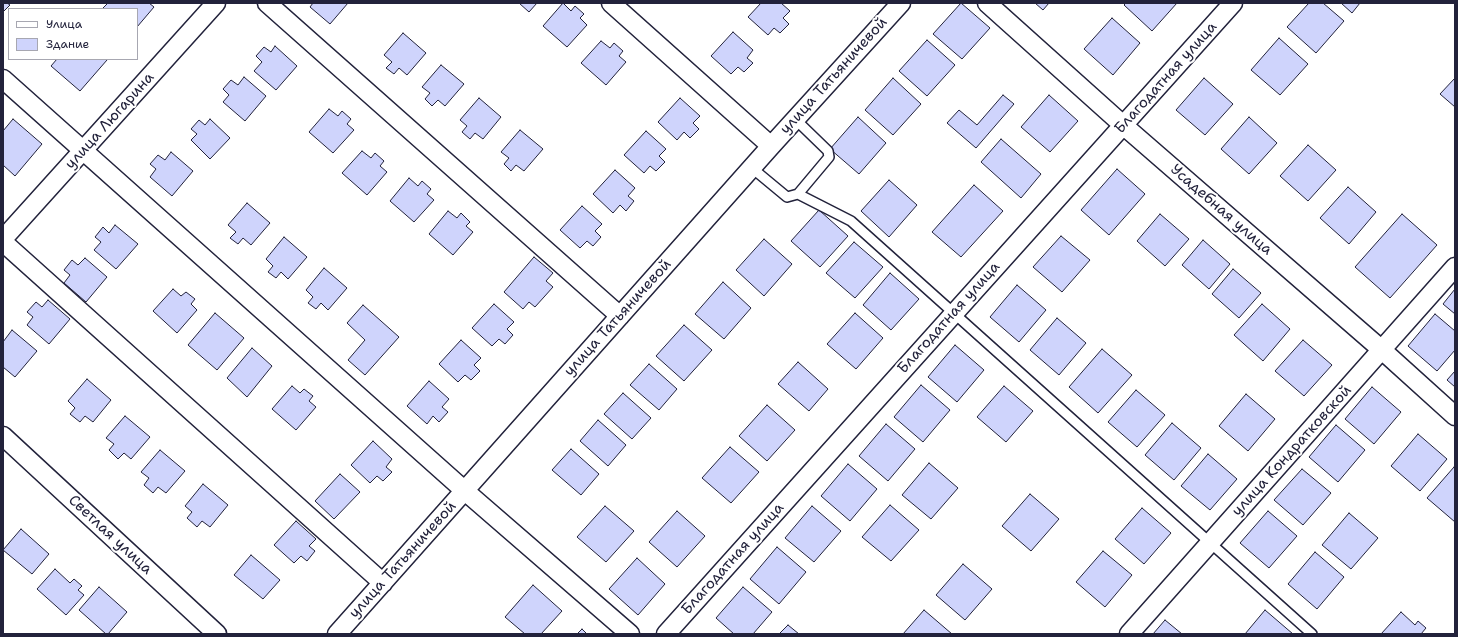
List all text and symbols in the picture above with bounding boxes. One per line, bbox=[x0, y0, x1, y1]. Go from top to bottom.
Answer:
legend bbox=[8, 8, 138, 60]
street label: улица Татьяничевой bbox=[777, 14, 891, 138]
text: Улица bbox=[46, 16, 82, 32]
street label: Благодатная улица bbox=[1111, 18, 1221, 138]
text: Здание bbox=[46, 36, 89, 52]
street label: улица Люгарина bbox=[62, 69, 158, 173]
street label: Усадебная улица bbox=[1166, 161, 1276, 259]
street label: улица Татьяничевой bbox=[561, 256, 675, 380]
street label: Благодатная улица bbox=[894, 258, 1004, 378]
street label: улица Кондратковской bbox=[1229, 382, 1355, 520]
street label: Светлая улица bbox=[64, 492, 156, 578]
street label: улица Татьяничевой bbox=[346, 498, 460, 622]
street label: Благодатная улица bbox=[678, 499, 788, 619]

